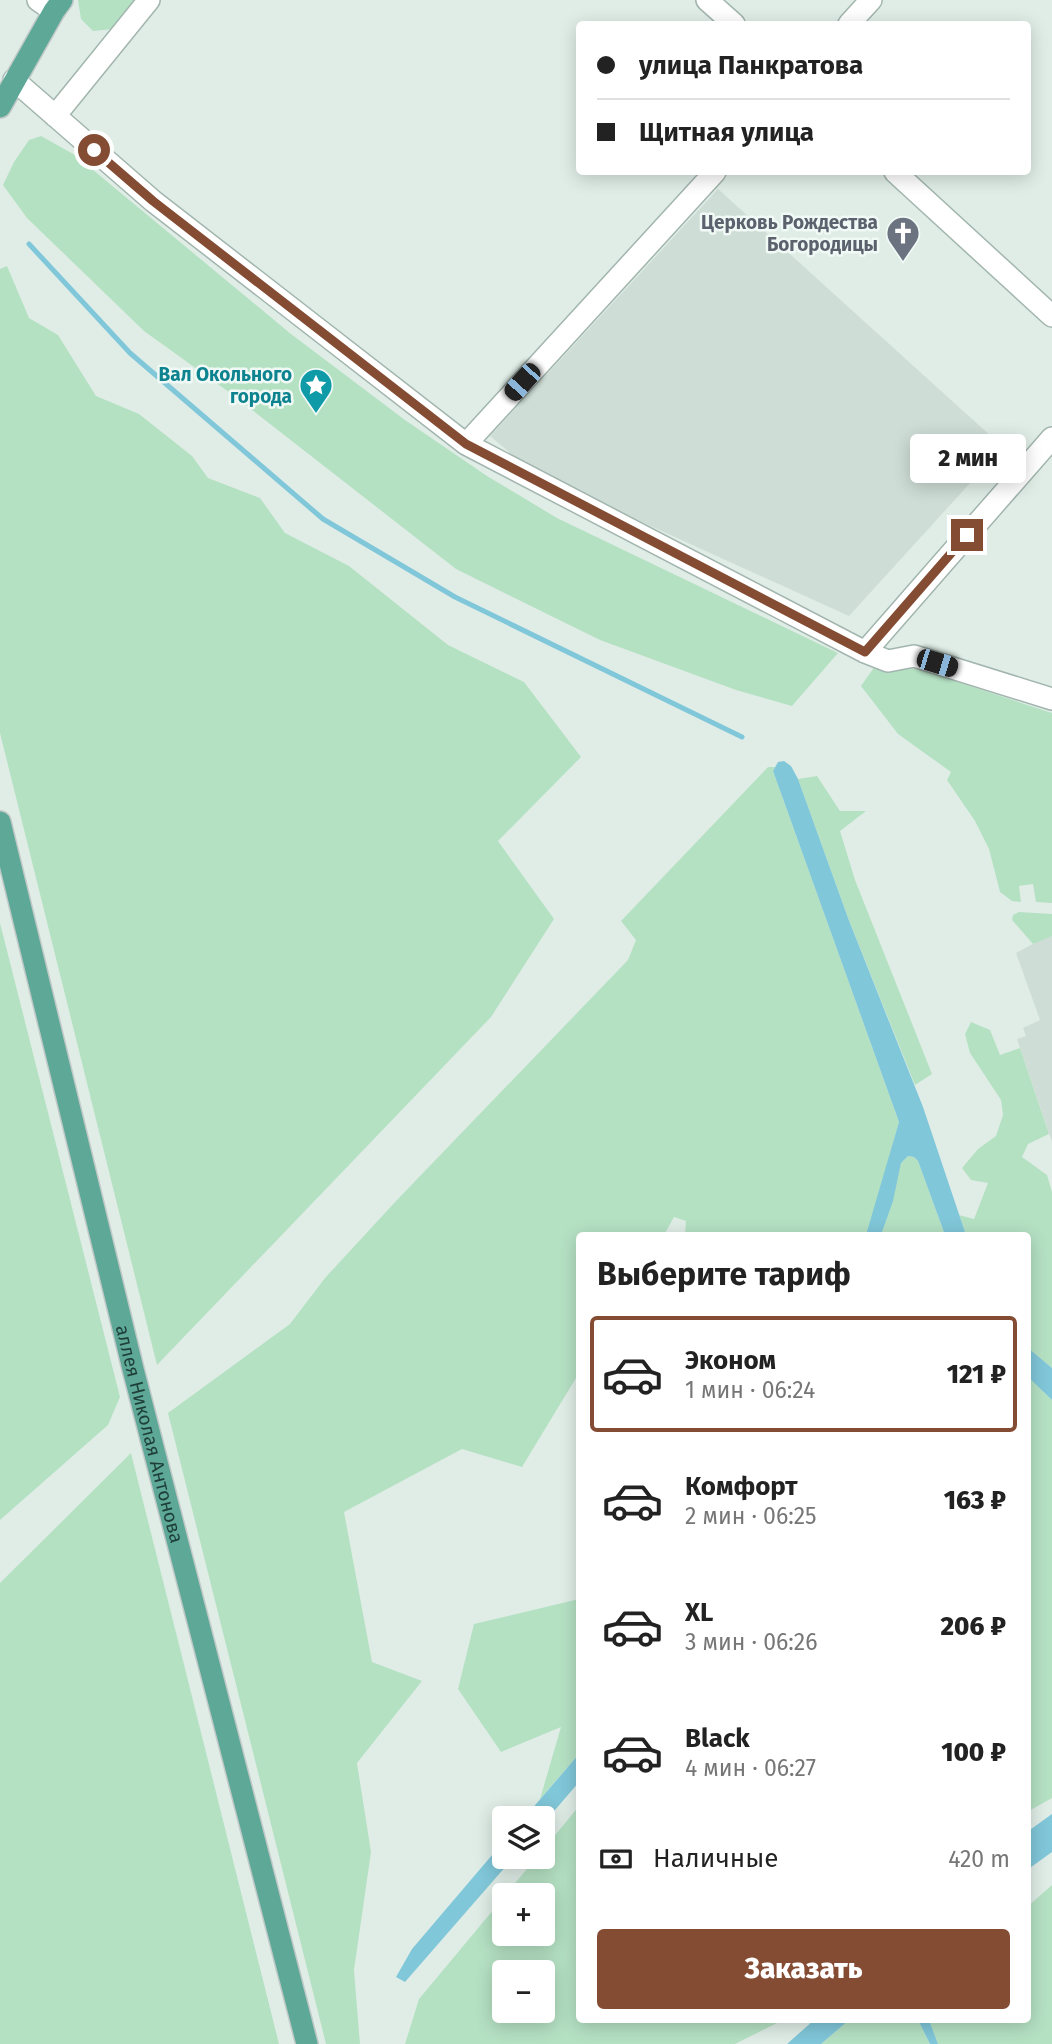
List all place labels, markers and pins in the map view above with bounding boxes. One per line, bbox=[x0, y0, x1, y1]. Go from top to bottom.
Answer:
place label: Церковь Рождества Богородицы bbox=[701, 211, 878, 256]
church icon: Церковь Рождества Богородицы bbox=[884, 214, 922, 263]
place label: Вал Окольного города bbox=[159, 363, 292, 408]
place icon: Вал Окольного города bbox=[297, 366, 335, 415]

